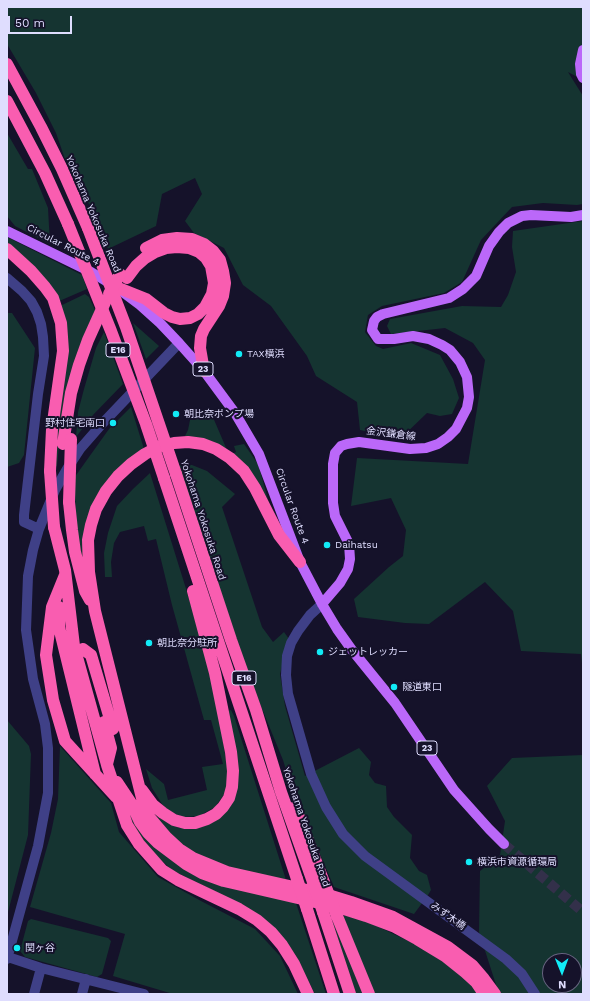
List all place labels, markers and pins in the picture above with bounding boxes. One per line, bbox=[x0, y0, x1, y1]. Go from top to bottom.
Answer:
place label: TAX横浜 bbox=[247, 348, 285, 360]
marker: TAX横浜 bbox=[234, 349, 244, 359]
place label: 朝比奈ポンプ場 bbox=[184, 408, 254, 420]
marker: 朝比奈ポンプ場 bbox=[171, 409, 181, 419]
place label: 野村住宅南口 bbox=[45, 417, 105, 429]
marker: 野村住宅南口 bbox=[108, 418, 118, 428]
place label: Daihatsu bbox=[335, 539, 378, 551]
marker: Daihatsu bbox=[322, 540, 332, 550]
place label: 朝比奈分駐所 bbox=[157, 637, 217, 649]
marker: 朝比奈分駐所 bbox=[144, 638, 154, 648]
place label: ジェットレッカー bbox=[328, 646, 408, 658]
marker: ジェットレッカー bbox=[315, 647, 325, 657]
place label: 隧道東口 bbox=[402, 681, 442, 693]
marker: 隧道東口 bbox=[389, 682, 399, 692]
place label: 横浜市資源循環局 bbox=[477, 856, 557, 868]
marker: 横浜市資源循環局 bbox=[464, 857, 474, 867]
place label: 関ヶ谷 bbox=[25, 942, 55, 954]
marker: 関ヶ谷 bbox=[12, 943, 22, 953]

